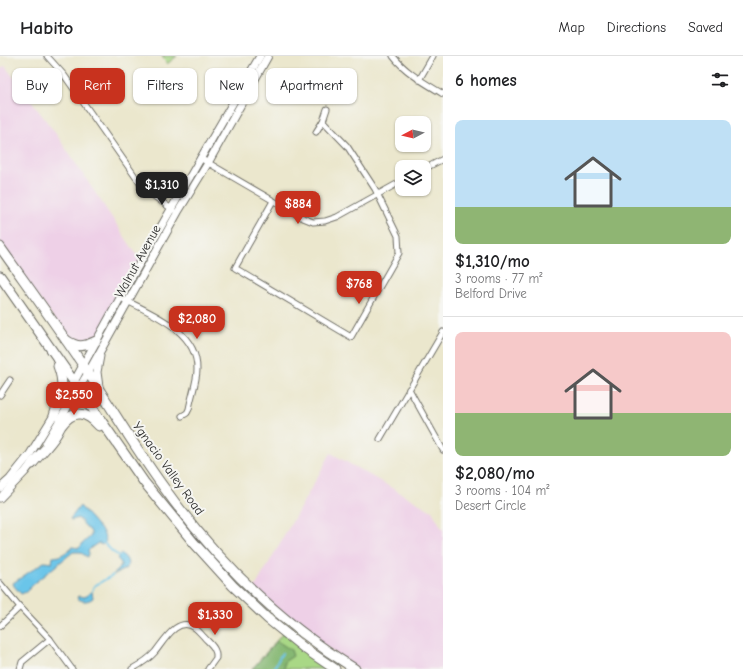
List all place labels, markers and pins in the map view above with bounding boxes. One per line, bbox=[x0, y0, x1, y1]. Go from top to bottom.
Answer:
pin: $1,310 bbox=[129, 172, 195, 206]
pin: $884 bbox=[274, 191, 322, 225]
pin: $768 bbox=[335, 271, 383, 305]
pin: $2,080 bbox=[164, 306, 230, 340]
pin: $2,550 bbox=[41, 382, 107, 416]
pin: $1,330 bbox=[182, 602, 248, 636]

